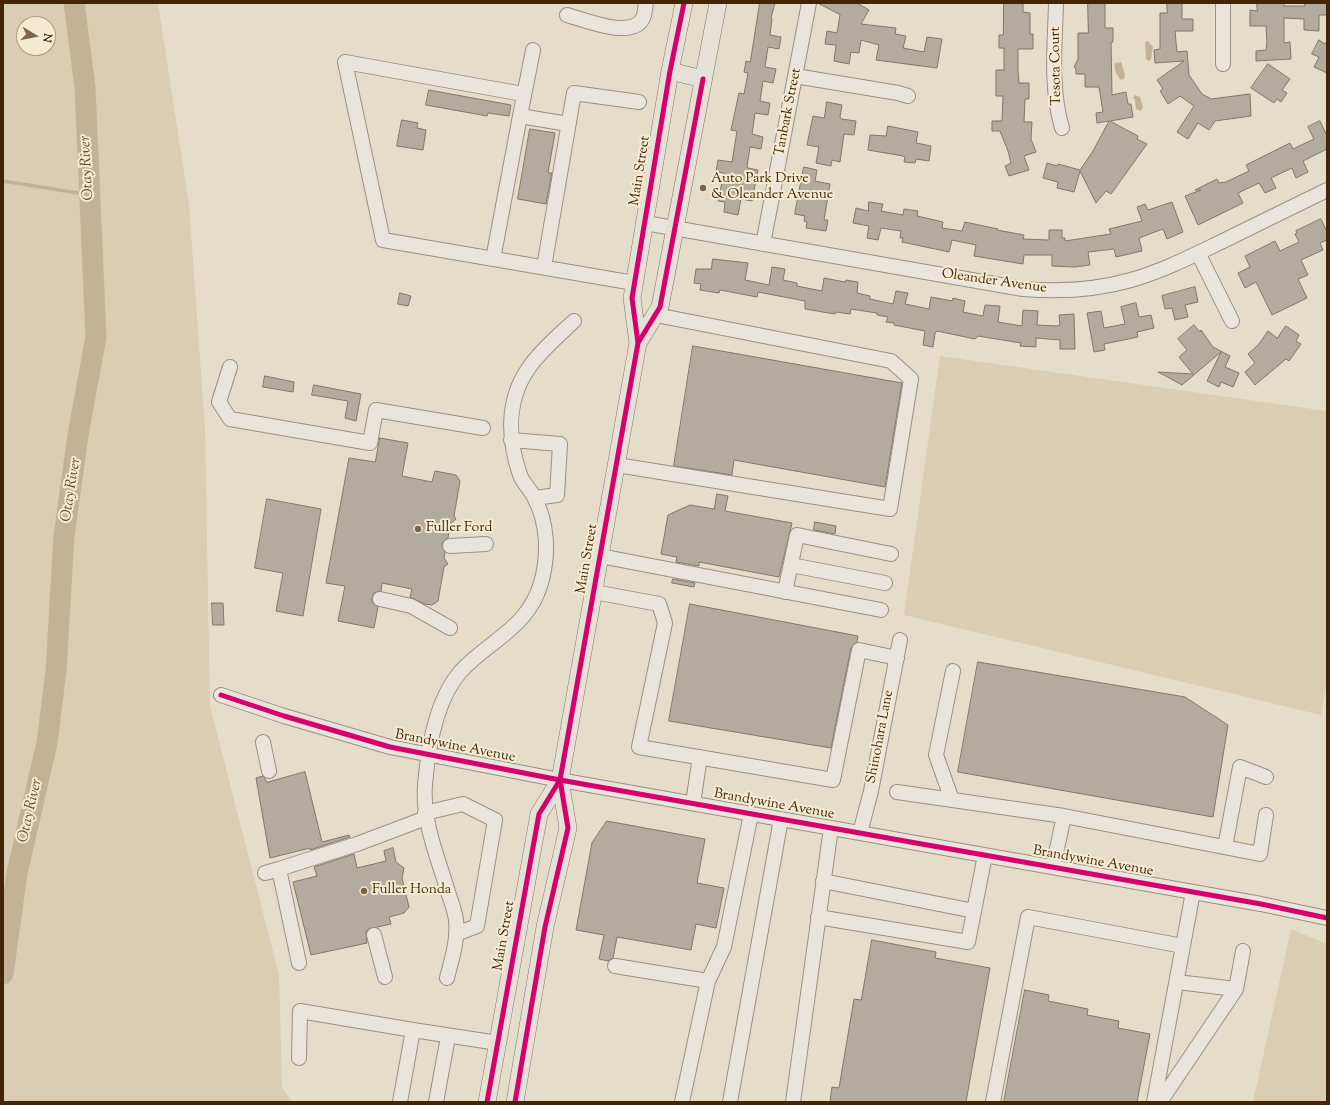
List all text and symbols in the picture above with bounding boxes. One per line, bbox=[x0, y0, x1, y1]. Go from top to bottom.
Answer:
north arrow bbox=[16, 16, 56, 56]
street label: Tesota Court bbox=[1048, 26, 1066, 106]
text: N bbox=[38, 32, 55, 44]
street label: Tanbark Street bbox=[772, 67, 806, 157]
water label: Otay River bbox=[77, 135, 99, 201]
street label: Main Street bbox=[627, 135, 655, 207]
place label: Auto Park Drive & Oleander Avenue bbox=[711, 172, 833, 204]
marker: Auto Park Drive & Oleander Avenue bbox=[698, 183, 708, 193]
street label: Oleander Avenue bbox=[940, 266, 1048, 298]
water label: Otay River bbox=[58, 457, 86, 523]
place label: Fuller Ford bbox=[426, 521, 492, 537]
street label: Main Street bbox=[574, 523, 602, 595]
marker: Fuller Ford bbox=[413, 524, 423, 534]
street label: Shinohara Lane bbox=[864, 689, 898, 785]
street label: Brandywine Avenue bbox=[393, 727, 517, 767]
water label: Otay River bbox=[15, 777, 47, 845]
street label: Brandywine Avenue bbox=[712, 786, 836, 824]
street label: Brandywine Avenue bbox=[1031, 843, 1155, 881]
place label: Fuller Honda bbox=[372, 883, 451, 899]
marker: Fuller Honda bbox=[359, 886, 369, 896]
street label: Main Street bbox=[491, 900, 519, 972]

